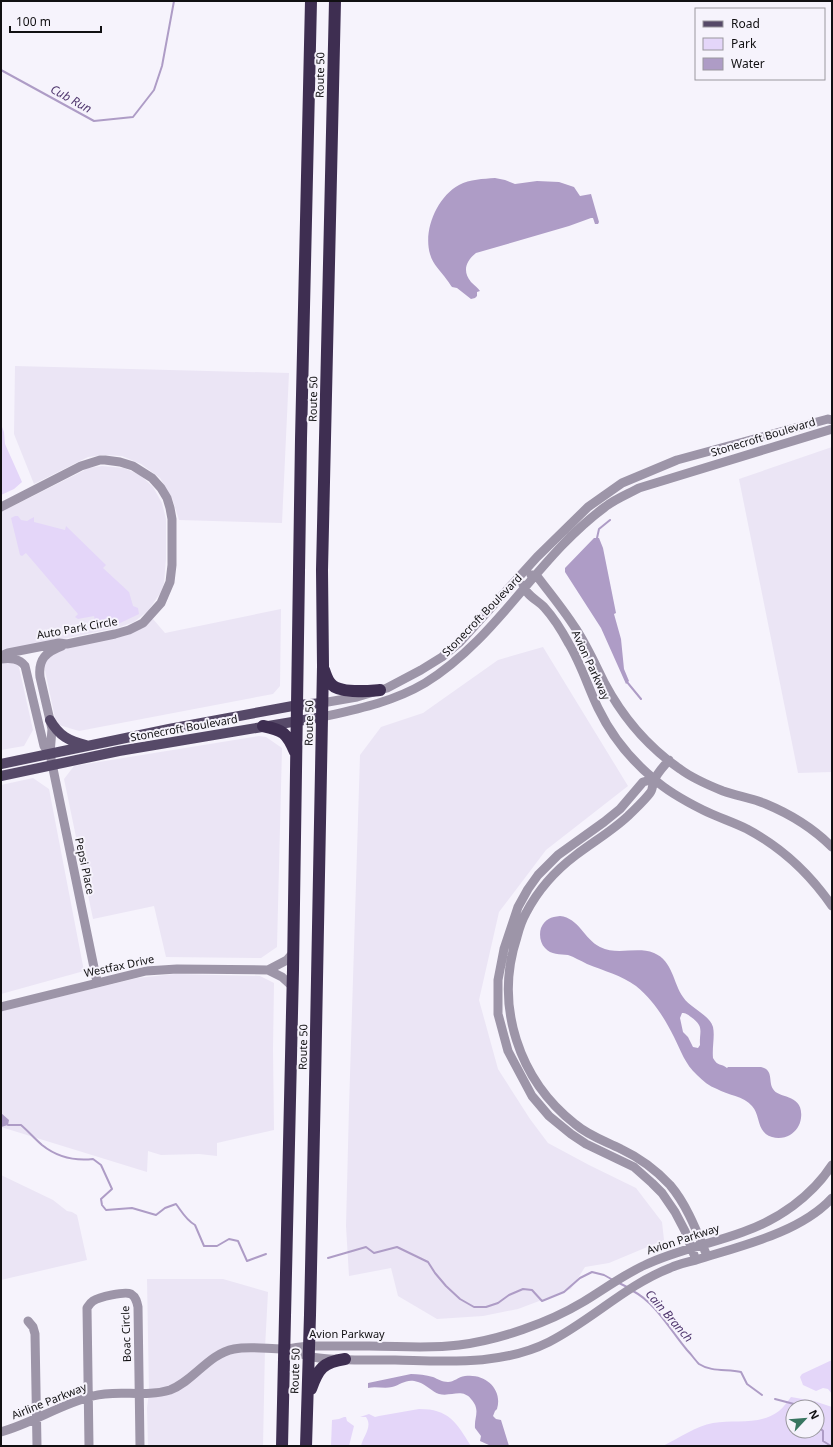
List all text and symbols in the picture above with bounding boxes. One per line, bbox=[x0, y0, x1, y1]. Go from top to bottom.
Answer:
scale bar bbox=[10, 8, 101, 34]
legend bbox=[695, 8, 825, 80]
text: 100 m bbox=[16, 13, 51, 30]
text: Road bbox=[731, 15, 760, 32]
text: Park bbox=[731, 35, 757, 52]
street label: Route 50 bbox=[312, 52, 327, 98]
text: Water bbox=[731, 55, 765, 72]
water label: Cub Run bbox=[48, 80, 95, 117]
street label: Route 50 bbox=[305, 376, 320, 422]
street label: Stonecroft Boulevard bbox=[709, 413, 817, 460]
street label: Stonecroft Boulevard bbox=[438, 570, 525, 659]
street label: Auto Park Circle bbox=[35, 613, 119, 642]
street label: Avion Parkway bbox=[569, 627, 614, 702]
street label: Route 50 bbox=[301, 700, 316, 746]
street label: Stonecroft Boulevard bbox=[129, 711, 239, 744]
street label: Pepsi Place bbox=[72, 836, 99, 896]
street label: Westfax Drive bbox=[82, 951, 155, 980]
street label: Route 50 bbox=[295, 1024, 310, 1070]
street label: Avion Parkway bbox=[645, 1220, 721, 1257]
water label: Cain Branch bbox=[642, 1286, 697, 1346]
street label: Boac Circle bbox=[117, 1305, 134, 1363]
street label: Avion Parkway bbox=[309, 1326, 385, 1341]
street label: Route 50 bbox=[286, 1348, 303, 1394]
street label: Airline Parkway bbox=[9, 1379, 89, 1422]
north arrow bbox=[785, 1399, 825, 1439]
text: N bbox=[806, 1407, 823, 1422]

